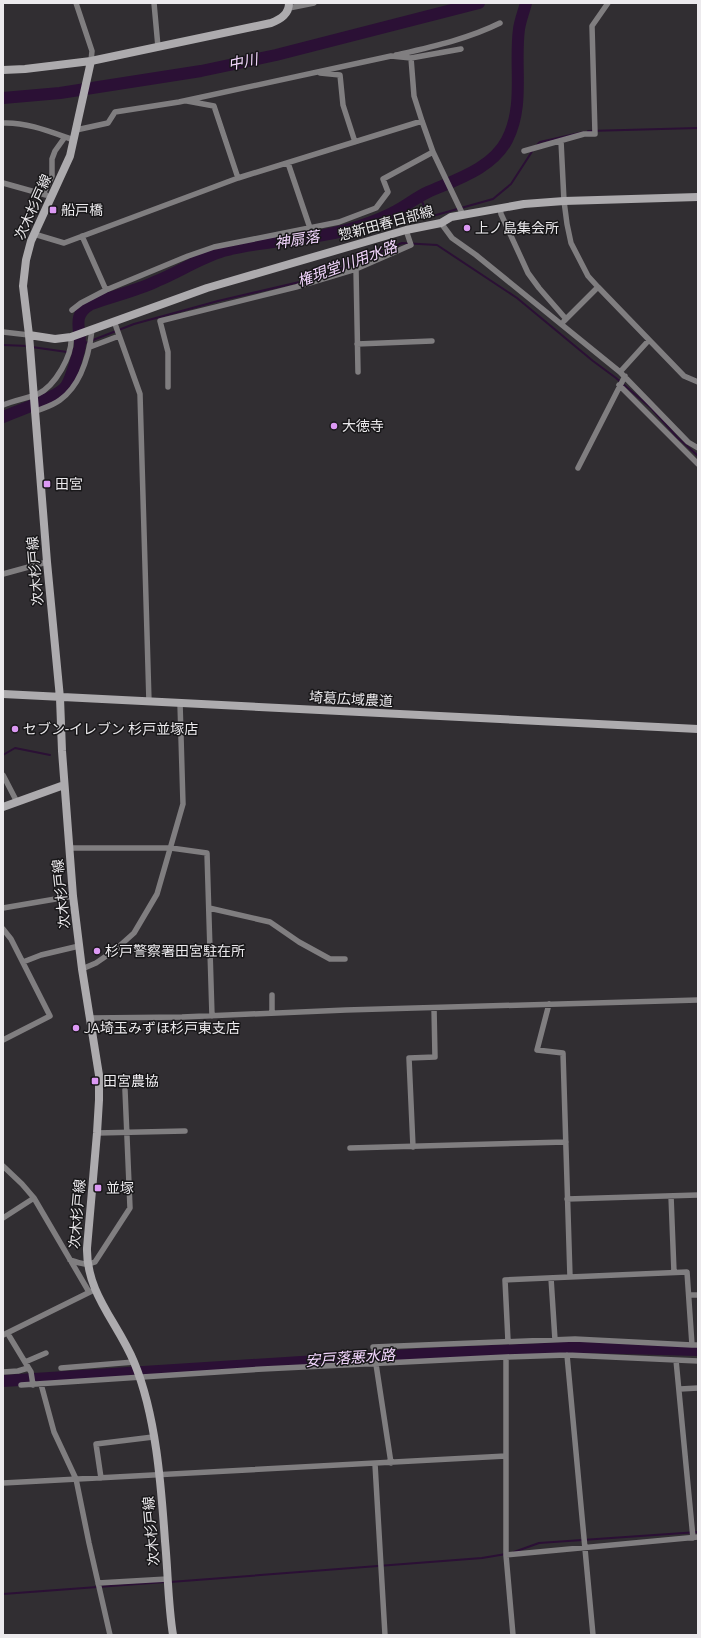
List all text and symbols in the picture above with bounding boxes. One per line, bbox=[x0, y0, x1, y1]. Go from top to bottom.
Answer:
water label: 中川 bbox=[226, 50, 261, 73]
street label: 次木杉戸線 bbox=[11, 172, 55, 242]
place label: 船戸橋 bbox=[61, 202, 103, 218]
street label: 惣新田春日部線 bbox=[337, 203, 435, 243]
marker: 船戸橋 bbox=[48, 205, 58, 215]
place label: 上ノ島集会所 bbox=[475, 220, 559, 236]
marker: 上ノ島集会所 bbox=[462, 223, 472, 233]
water label: 神扇落 bbox=[273, 227, 322, 251]
water label: 権現堂川用水路 bbox=[295, 237, 401, 289]
place label: 大徳寺 bbox=[342, 418, 384, 434]
marker: 大徳寺 bbox=[329, 421, 339, 431]
place label: 田宮 bbox=[55, 476, 83, 492]
marker: 田宮 bbox=[42, 479, 52, 489]
street label: 次木杉戸線 bbox=[24, 535, 46, 607]
street label: 埼葛広域農道 bbox=[309, 689, 393, 709]
place label: セブン-イレブン 杉戸並塚店 bbox=[23, 721, 198, 737]
marker: セブン-イレブン 杉戸並塚店 bbox=[10, 724, 20, 734]
street label: 次木杉戸線 bbox=[49, 858, 73, 930]
place label: 杉戸警察署田宮駐在所 bbox=[105, 943, 245, 959]
marker: 杉戸警察署田宮駐在所 bbox=[92, 946, 102, 956]
place label: JA埼玉みずほ杉戸東支店 bbox=[84, 1020, 240, 1036]
marker: JA埼玉みずほ杉戸東支店 bbox=[71, 1023, 81, 1033]
place label: 田宮農協 bbox=[103, 1073, 159, 1089]
marker: 田宮農協 bbox=[90, 1076, 100, 1086]
street label: 次木杉戸線 bbox=[66, 1178, 88, 1250]
place label: 並塚 bbox=[106, 1180, 134, 1196]
marker: 並塚 bbox=[93, 1183, 103, 1193]
water label: 安戸落悪水路 bbox=[304, 1346, 397, 1369]
street label: 次木杉戸線 bbox=[140, 1495, 162, 1567]

